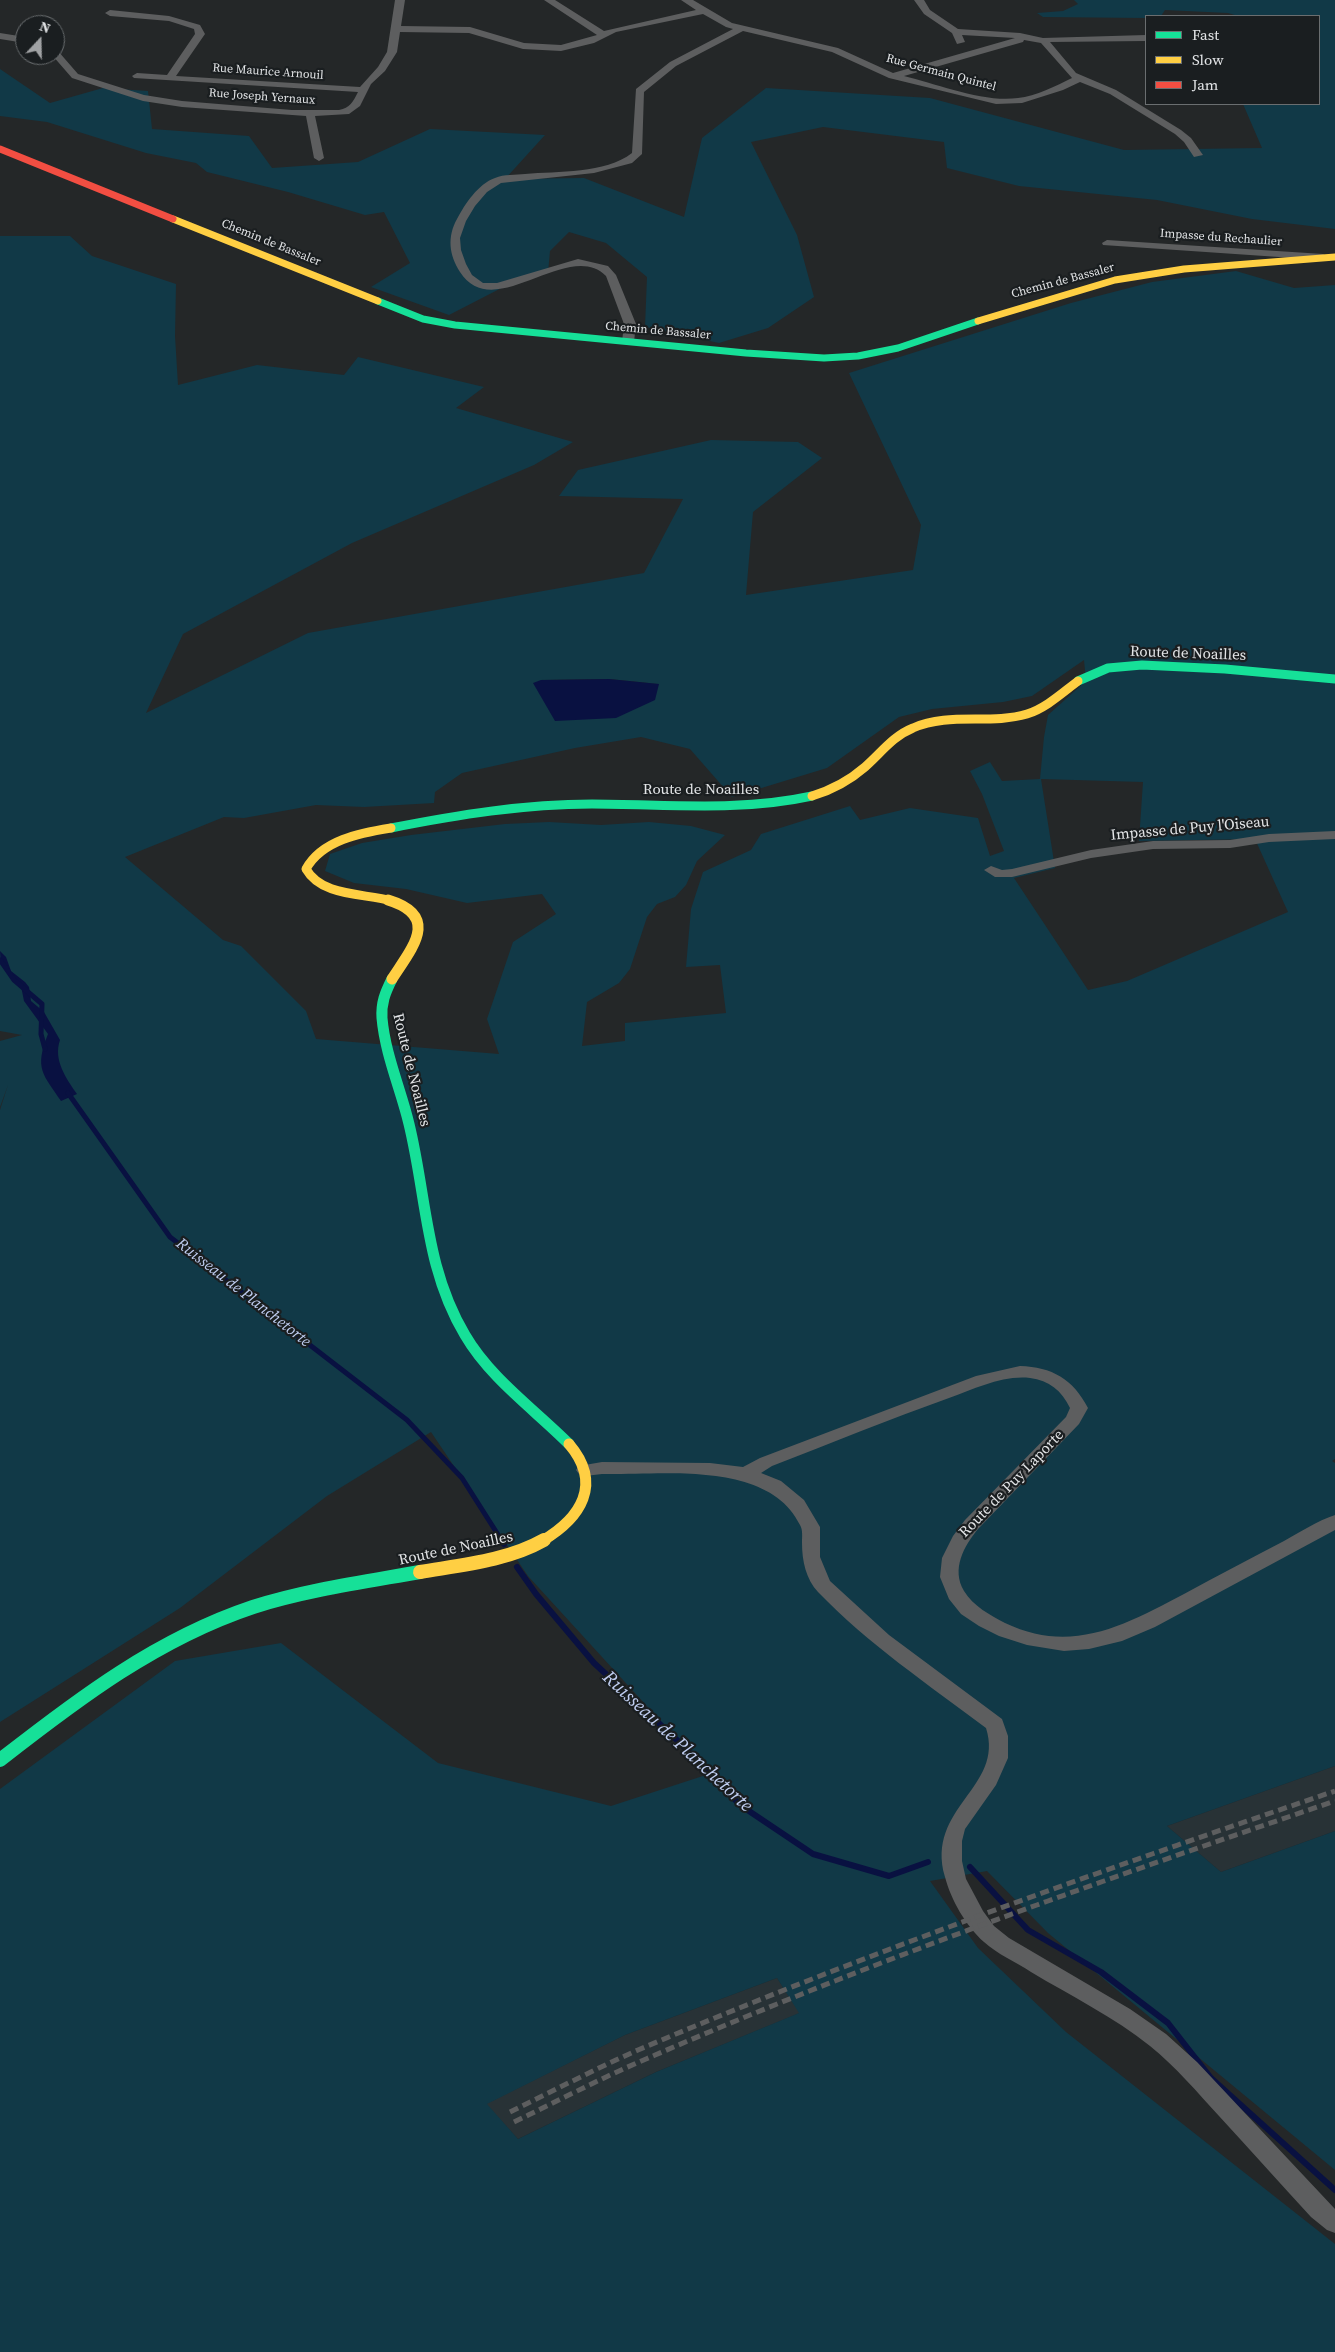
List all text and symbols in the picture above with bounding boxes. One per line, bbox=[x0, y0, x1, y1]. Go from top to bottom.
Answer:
north arrow bbox=[15, 15, 65, 65]
legend bbox=[1145, 15, 1320, 105]
text: N bbox=[37, 16, 53, 38]
text: Fast bbox=[1192, 24, 1219, 45]
text: Slow bbox=[1192, 49, 1224, 70]
street label: Rue Germain Quintel bbox=[884, 51, 998, 95]
street label: Rue Maurice Arnouil bbox=[212, 61, 324, 83]
text: Jam bbox=[1192, 74, 1218, 95]
street label: Rue Joseph Yernaux bbox=[208, 86, 316, 108]
street label: Chemin de Bassaler bbox=[219, 216, 323, 270]
street label: Impasse du Rechaulier bbox=[1160, 227, 1282, 249]
street label: Chemin de Bassaler bbox=[1010, 260, 1116, 302]
street label: Chemin de Bassaler bbox=[605, 319, 711, 343]
street label: Route de Noailles bbox=[1130, 643, 1246, 665]
street label: Route de Noailles bbox=[643, 781, 759, 799]
street label: Impasse de Puy l'Oiseau bbox=[1110, 813, 1270, 845]
street label: Route de Noailles bbox=[388, 1011, 434, 1129]
water label: Ruisseau de Planchetorte bbox=[172, 1234, 314, 1352]
street label: Route de Puy Laporte bbox=[956, 1426, 1068, 1542]
street label: Route de Noailles bbox=[397, 1528, 515, 1570]
water label: Ruisseau de Planchetorte bbox=[597, 1667, 757, 1817]

